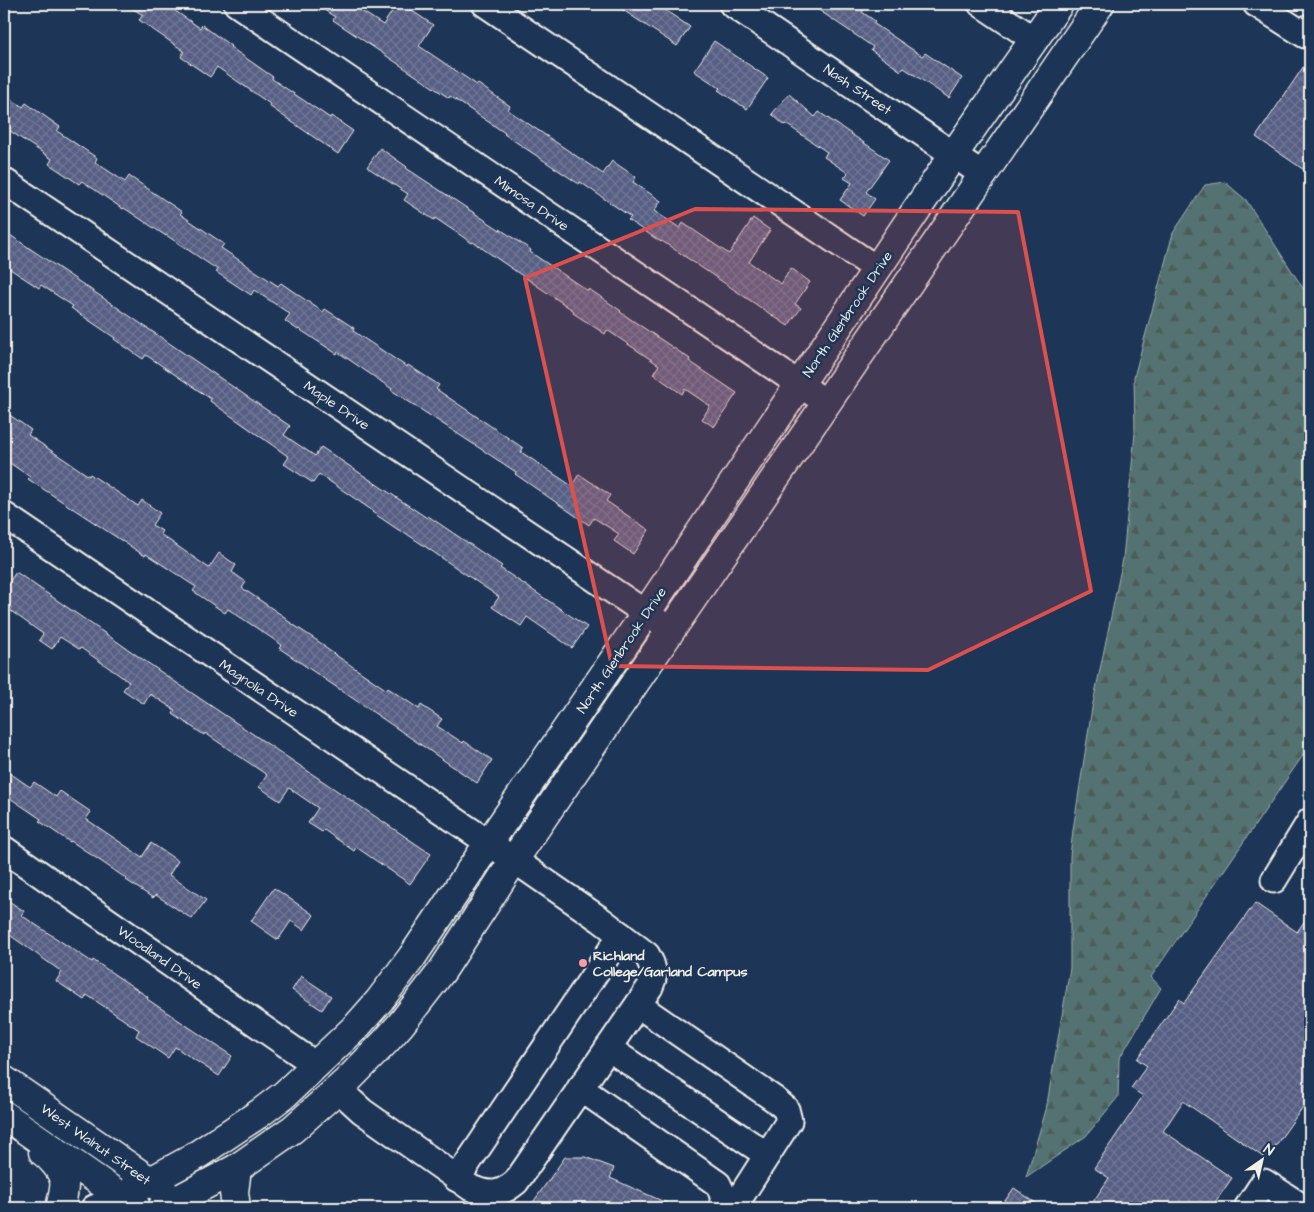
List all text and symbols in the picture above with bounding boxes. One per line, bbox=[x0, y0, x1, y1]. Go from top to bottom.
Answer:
street label: Nash Street bbox=[819, 60, 896, 120]
street label: Mimosa Drive bbox=[490, 171, 573, 236]
street label: North Glenbrook Drive bbox=[798, 247, 898, 382]
street label: Maple Drive bbox=[299, 376, 374, 436]
street label: North Glenbrook Drive bbox=[572, 583, 672, 718]
street label: Magnolia Drive bbox=[215, 655, 302, 723]
street label: Woodland Drive bbox=[113, 921, 206, 995]
place label: Richland College/Garland Campus bbox=[593, 946, 747, 983]
marker: Richland College/Garland Campus bbox=[577, 957, 589, 969]
street label: West Walnut Street bbox=[36, 1099, 155, 1191]
north arrow bbox=[1236, 1134, 1286, 1184]
text: N bbox=[1259, 1139, 1278, 1161]

